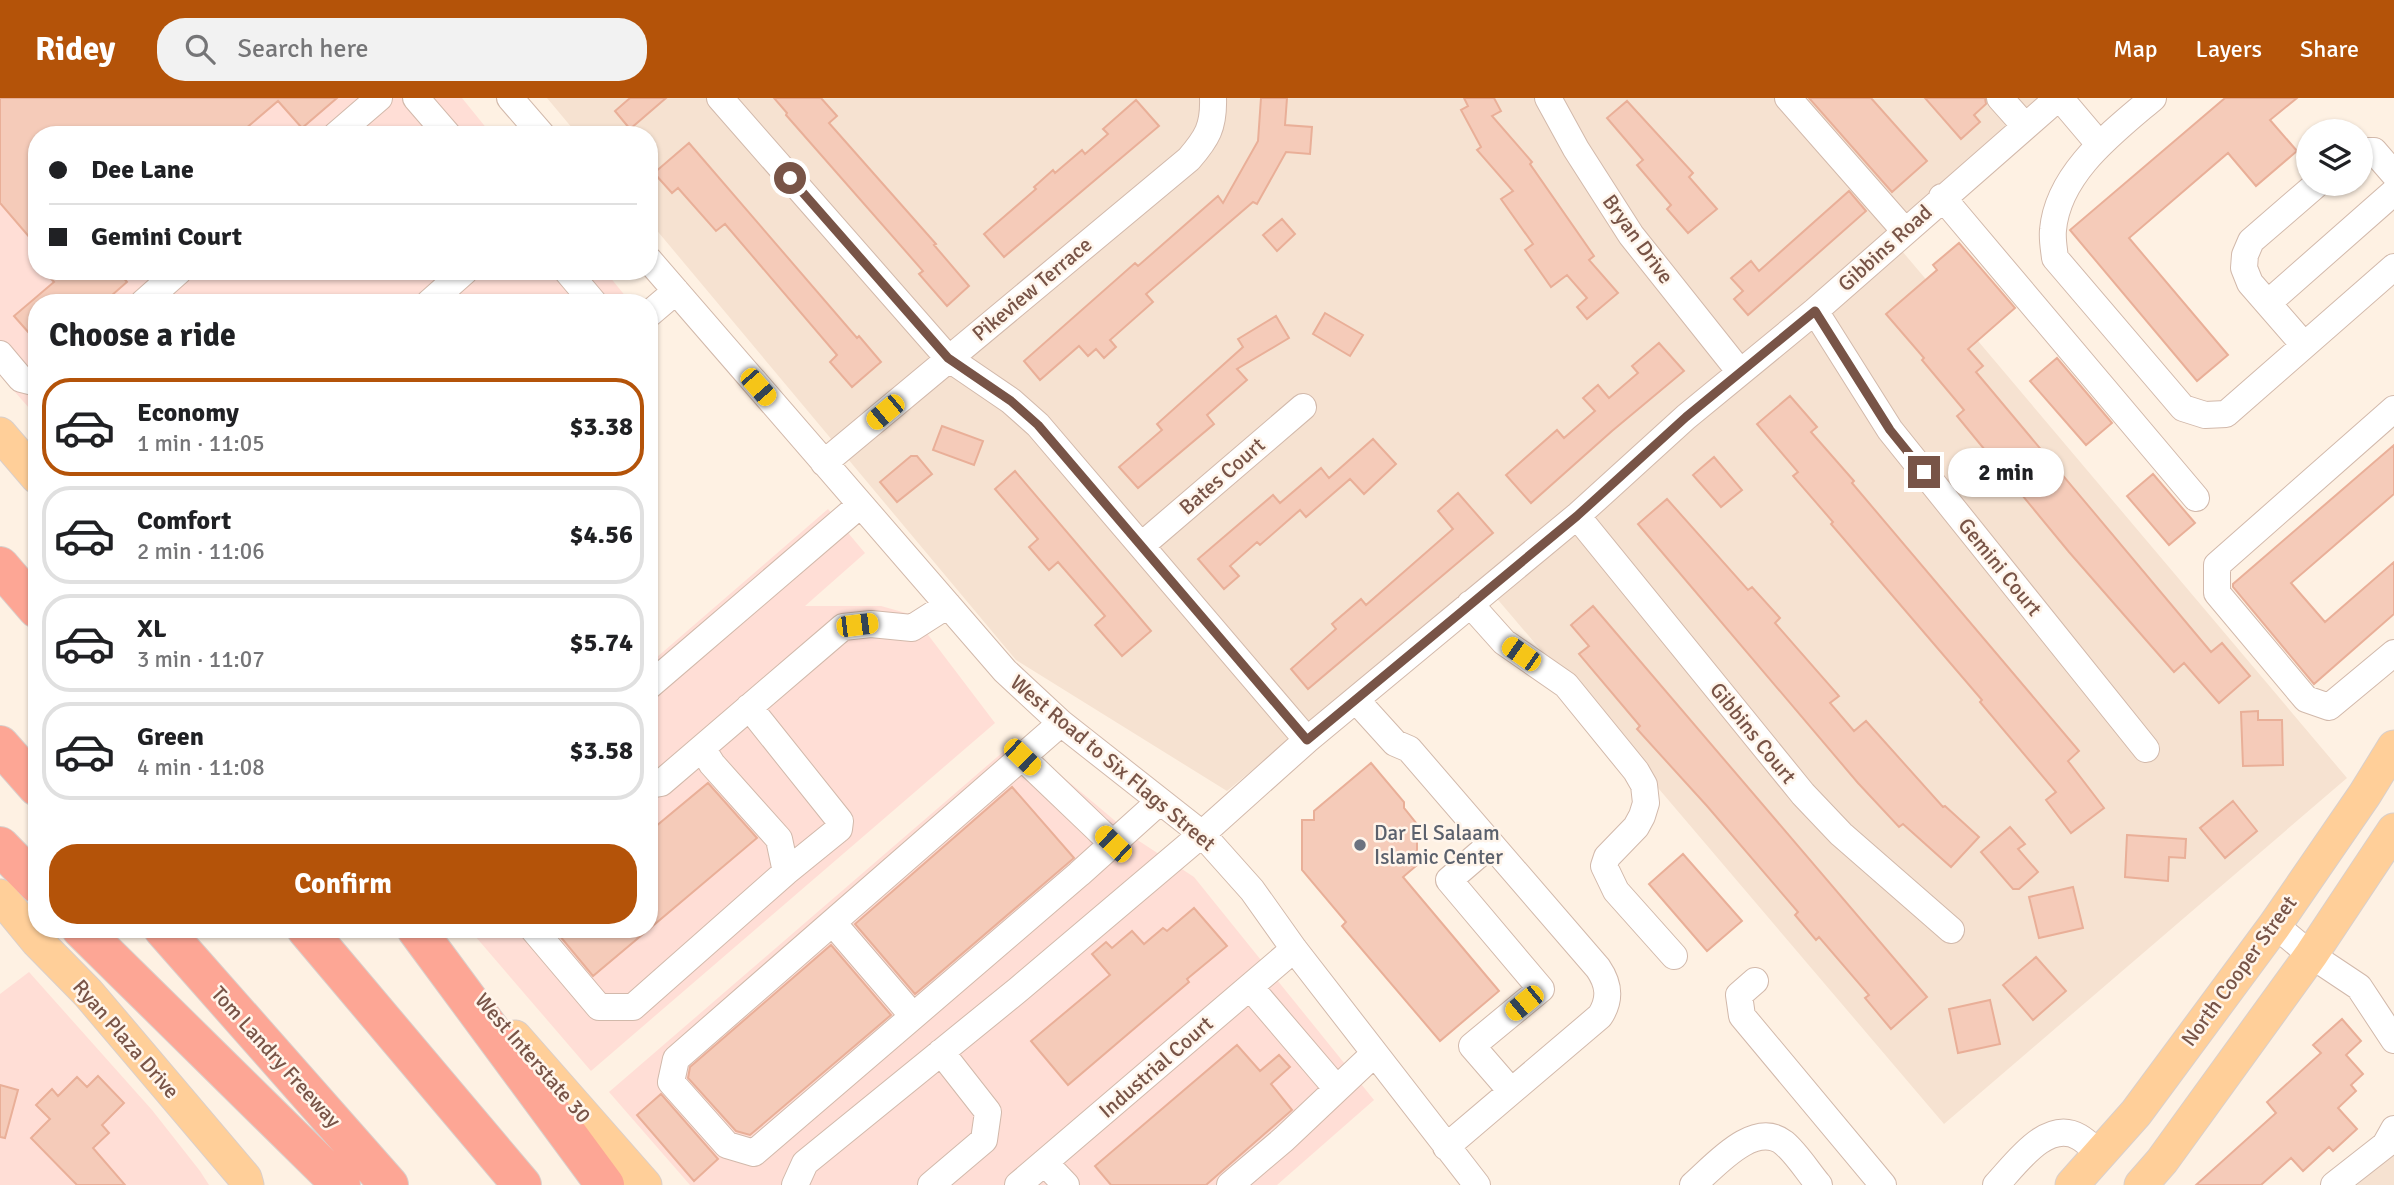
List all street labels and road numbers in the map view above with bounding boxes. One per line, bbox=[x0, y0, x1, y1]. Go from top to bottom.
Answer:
street label: Bryan Drive bbox=[1597, 189, 1679, 289]
street label: Gibbins Road bbox=[1833, 199, 1937, 297]
street label: Pikeview Terrace bbox=[967, 231, 1097, 347]
street label: Bates Court bbox=[1174, 432, 1270, 520]
street label: Gemini Court bbox=[1953, 513, 2047, 621]
street label: West Road to Six Flags Street bbox=[1005, 670, 1221, 856]
street label: Gibbins Court bbox=[1704, 677, 1802, 789]
street label: North Cooper Street bbox=[2176, 891, 2302, 1051]
street label: Ryan Plaza Drive bbox=[67, 974, 185, 1104]
street label: Tom Landry Freeway bbox=[206, 981, 346, 1133]
street label: West Interstate 30 bbox=[470, 988, 596, 1128]
street label: Industrial Court bbox=[1094, 1010, 1218, 1124]

